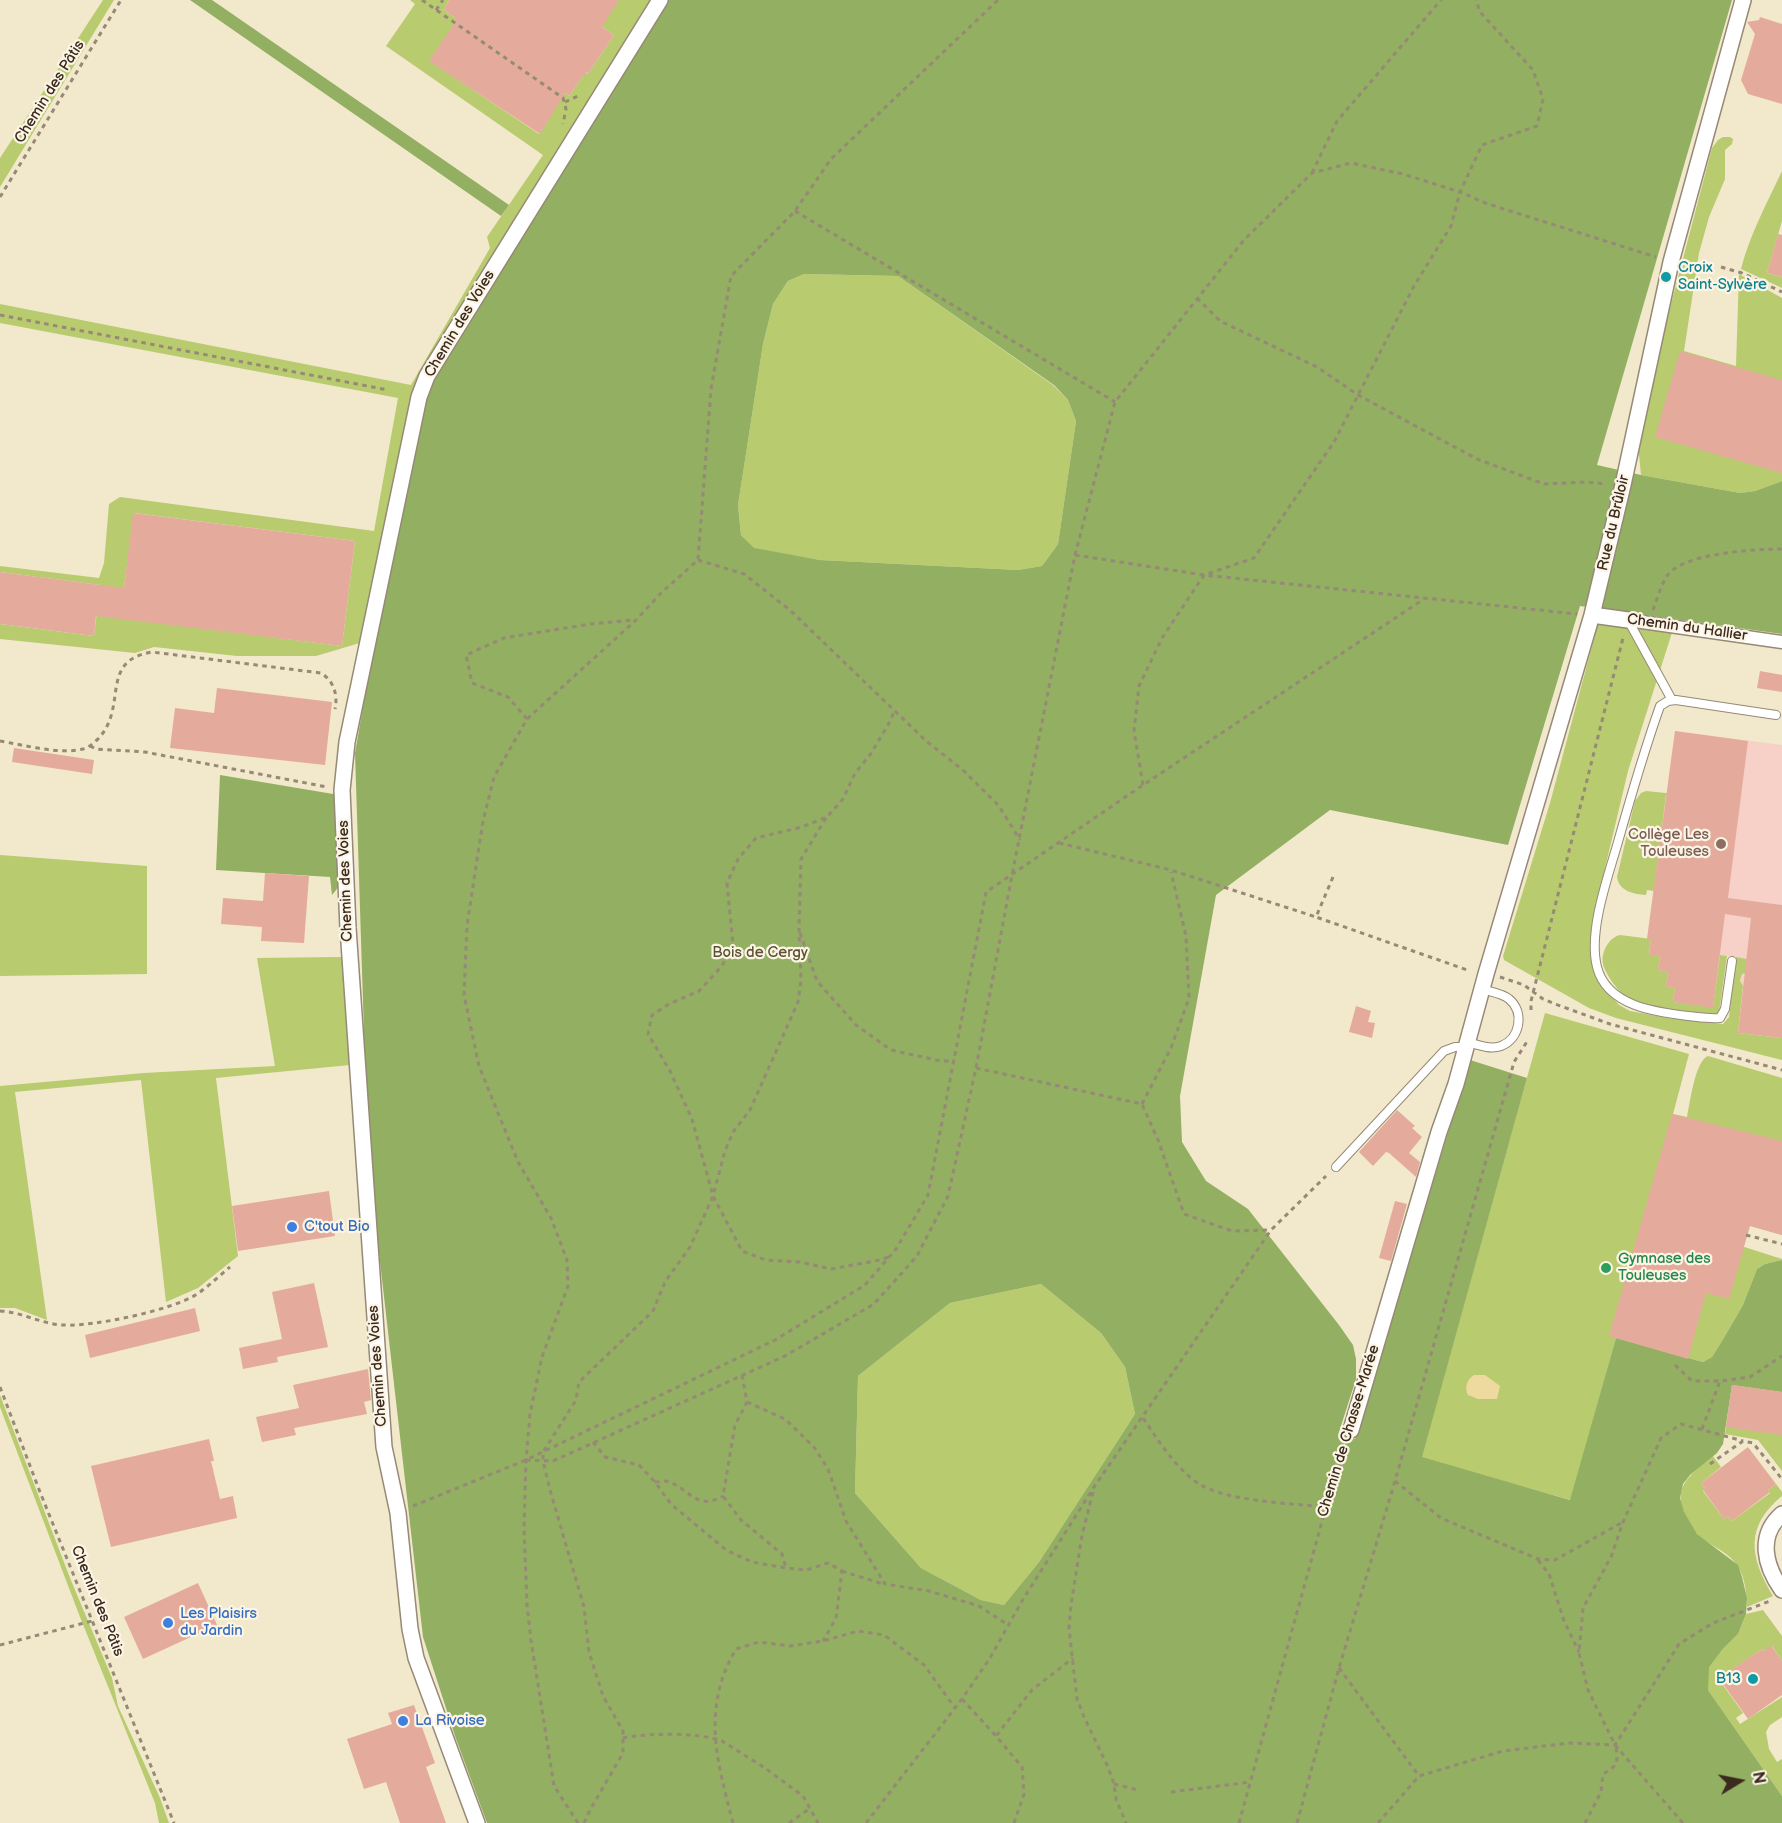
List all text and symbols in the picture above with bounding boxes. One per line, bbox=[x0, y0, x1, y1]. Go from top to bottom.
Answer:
street label: Chemin des Pâtis bbox=[11, 37, 89, 147]
place label: Croix Saint-Sylvère bbox=[1678, 259, 1767, 294]
street label: Chemin des Voies bbox=[421, 267, 499, 381]
marker: Croix Saint-Sylvère bbox=[1659, 270, 1673, 284]
street label: Rue du Brûloir bbox=[1594, 473, 1634, 573]
street label: Chemin du Hallier bbox=[1626, 611, 1748, 645]
street label: Chemin des Voies bbox=[335, 820, 357, 942]
place label: Collège Les Touleuses bbox=[1628, 826, 1709, 861]
marker: Collège Les Touleuses bbox=[1714, 837, 1728, 851]
park label: Bois de Cergy bbox=[712, 944, 808, 962]
place label: C'tout Bio bbox=[304, 1218, 370, 1236]
marker: C'tout Bio bbox=[285, 1220, 299, 1234]
place label: Gymnase des Touleuses bbox=[1618, 1250, 1711, 1285]
marker: Gymnase des Touleuses bbox=[1599, 1261, 1613, 1275]
street label: Chemin des Voies bbox=[365, 1305, 391, 1427]
street label: Chemin de Chasse-Marée bbox=[1314, 1343, 1384, 1519]
street label: Chemin des Pâtis bbox=[67, 1543, 127, 1659]
place label: Les Plaisirs du Jardin bbox=[180, 1605, 257, 1640]
marker: Les Plaisirs du Jardin bbox=[161, 1616, 175, 1630]
place label: B13 bbox=[1716, 1670, 1741, 1688]
marker: B13 bbox=[1746, 1672, 1760, 1686]
place label: La Rivoise bbox=[415, 1712, 485, 1730]
marker: La Rivoise bbox=[396, 1714, 410, 1728]
north arrow bbox=[1710, 1751, 1770, 1811]
text: N bbox=[1748, 1770, 1769, 1785]

